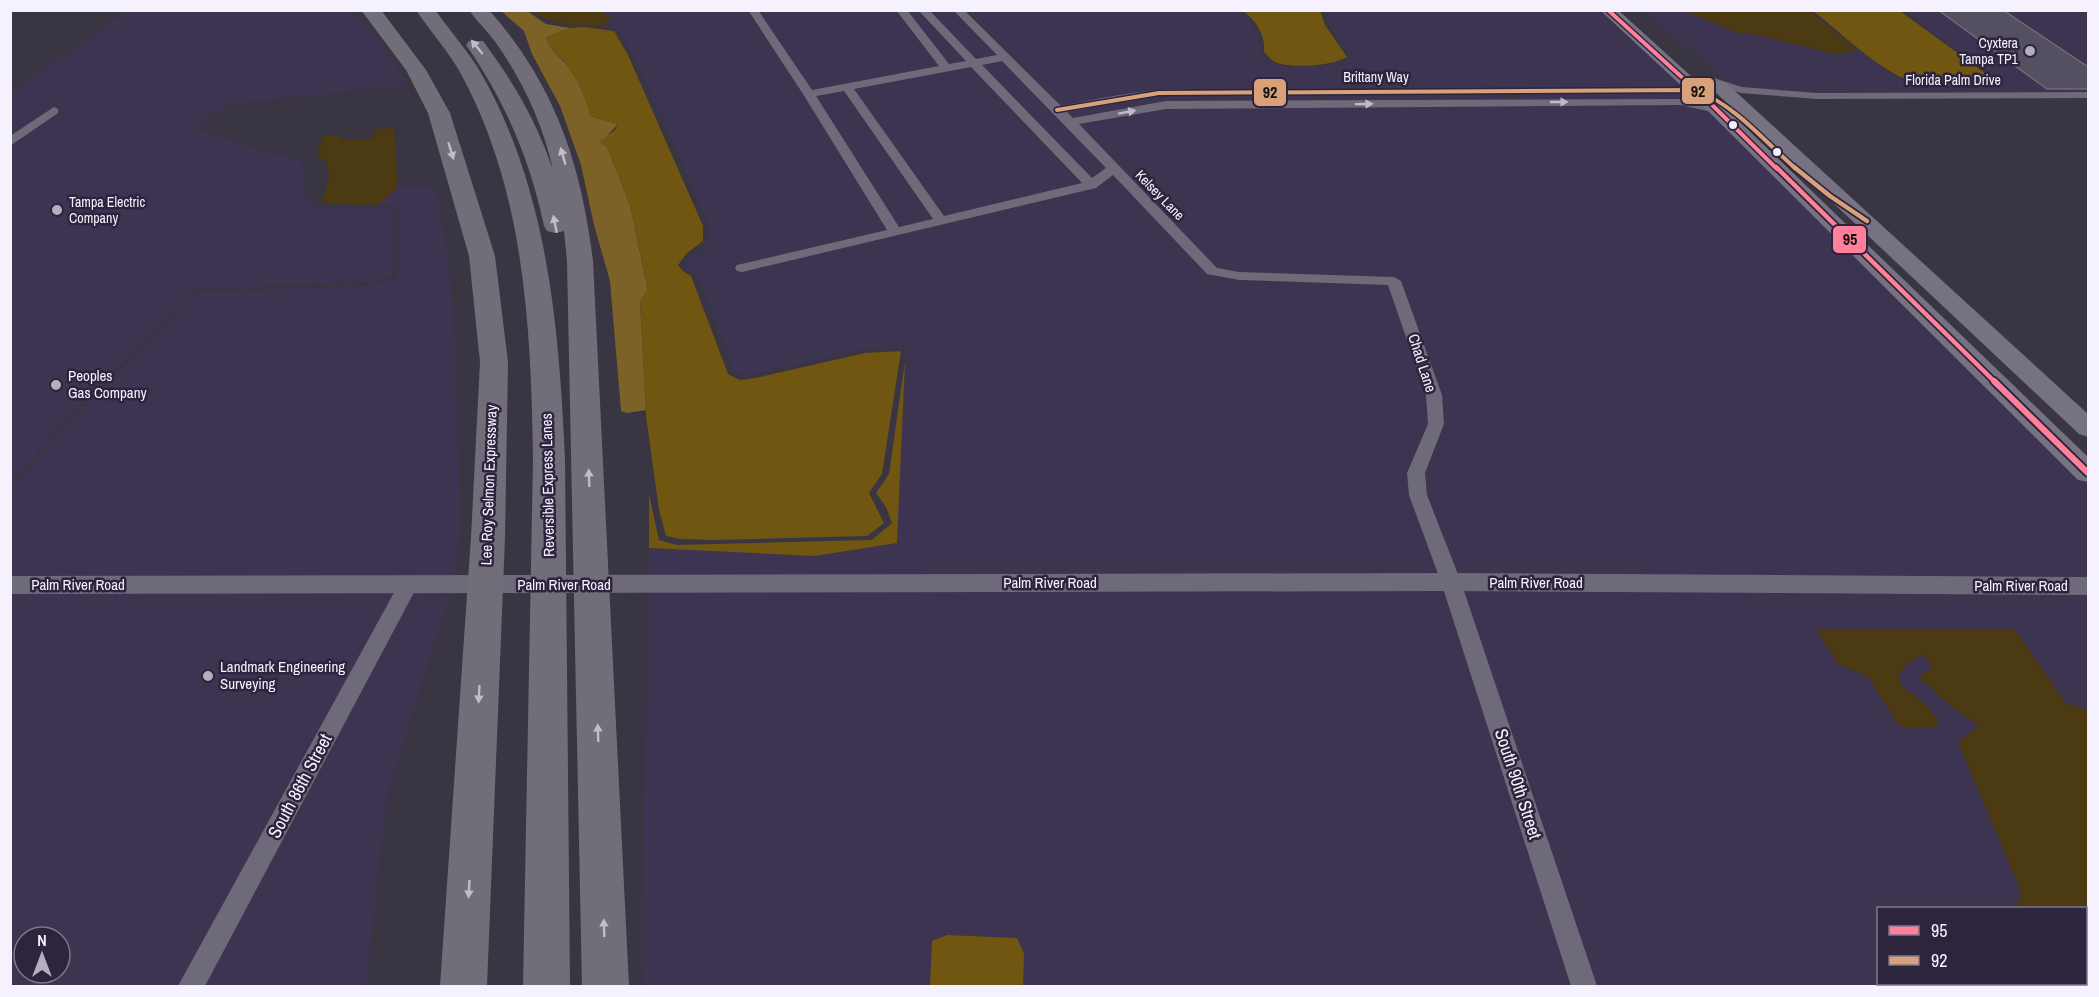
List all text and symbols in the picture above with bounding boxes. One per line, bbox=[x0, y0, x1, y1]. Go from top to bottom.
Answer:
place label: Cyxtera Tampa TP1 bbox=[1959, 34, 2019, 68]
one-way arrow bbox=[472, 40, 484, 55]
marker: Cyxtera Tampa TP1 bbox=[2023, 44, 2037, 58]
street label: Brittany Way bbox=[1343, 68, 1409, 86]
street label: Florida Palm Drive bbox=[1905, 71, 2001, 89]
line badge: 92 bbox=[1681, 77, 1715, 105]
line badge: 92 bbox=[1253, 78, 1287, 107]
text: 92 bbox=[1691, 80, 1705, 102]
text: 92 bbox=[1263, 81, 1277, 103]
one-way arrow bbox=[1549, 97, 1568, 107]
one-way arrow bbox=[1354, 99, 1373, 109]
one-way arrow bbox=[1118, 107, 1137, 116]
unlabelled marker bbox=[1727, 119, 1739, 131]
one-way arrow bbox=[447, 142, 456, 160]
unlabelled marker bbox=[1771, 146, 1783, 158]
one-way arrow bbox=[558, 147, 567, 165]
street label: Kelsey Lane bbox=[1132, 166, 1188, 224]
place label: Tampa Electric Company bbox=[69, 193, 145, 227]
marker: Tampa Electric Company bbox=[50, 203, 64, 217]
one-way arrow bbox=[550, 214, 559, 233]
line badge: 95 bbox=[1832, 225, 1867, 254]
text: 95 bbox=[1843, 228, 1857, 250]
street label: Chad Lane bbox=[1403, 331, 1442, 395]
place label: Peoples Gas Company bbox=[68, 365, 147, 403]
marker: Peoples Gas Company bbox=[49, 378, 63, 392]
street label: Lee Roy Selmon Expressway bbox=[475, 403, 502, 566]
street label: Reversible Express Lanes bbox=[536, 413, 559, 557]
one-way arrow bbox=[584, 469, 593, 488]
street label: Palm River Road bbox=[1003, 572, 1097, 593]
street label: Palm River Road bbox=[1489, 572, 1583, 593]
street label: Palm River Road bbox=[31, 574, 125, 595]
street label: Palm River Road bbox=[517, 574, 611, 595]
street label: Palm River Road bbox=[1974, 575, 2068, 596]
place label: Landmark Engineering Surveying bbox=[220, 656, 345, 694]
marker: Landmark Engineering Surveying bbox=[201, 669, 215, 683]
one-way arrow bbox=[475, 685, 484, 704]
one-way arrow bbox=[593, 724, 602, 743]
street label: South 90th Street bbox=[1489, 725, 1548, 842]
street label: South 86th Street bbox=[262, 729, 338, 842]
one-way arrow bbox=[464, 880, 473, 899]
legend bbox=[1877, 907, 2087, 985]
text: 95 bbox=[1931, 918, 1947, 943]
one-way arrow bbox=[600, 919, 609, 938]
north arrow bbox=[12, 925, 72, 985]
text: N bbox=[37, 929, 47, 951]
text: 92 bbox=[1931, 948, 1947, 973]

